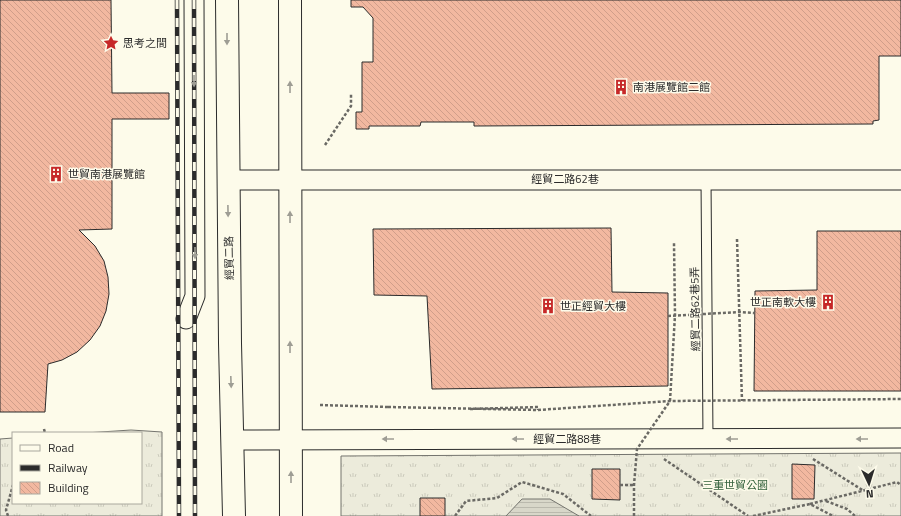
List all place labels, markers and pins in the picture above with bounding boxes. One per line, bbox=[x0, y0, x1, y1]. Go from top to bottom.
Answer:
place icon: 思考之間 bbox=[102, 34, 120, 52]
place label: 思考之間 bbox=[123, 35, 167, 51]
building icon: 南港展覽館二館 bbox=[612, 78, 630, 96]
place label: 南港展覽館二館 bbox=[633, 79, 710, 95]
building icon: 世貿南港展覽館 bbox=[47, 165, 65, 183]
place label: 世貿南港展覽館 bbox=[68, 166, 145, 182]
building icon: 世正南軟大樓 bbox=[819, 293, 837, 311]
place label: 世正南軟大樓 bbox=[750, 294, 816, 310]
building icon: 世正經貿大樓 bbox=[539, 297, 557, 315]
place label: 世正經貿大樓 bbox=[560, 298, 626, 314]

